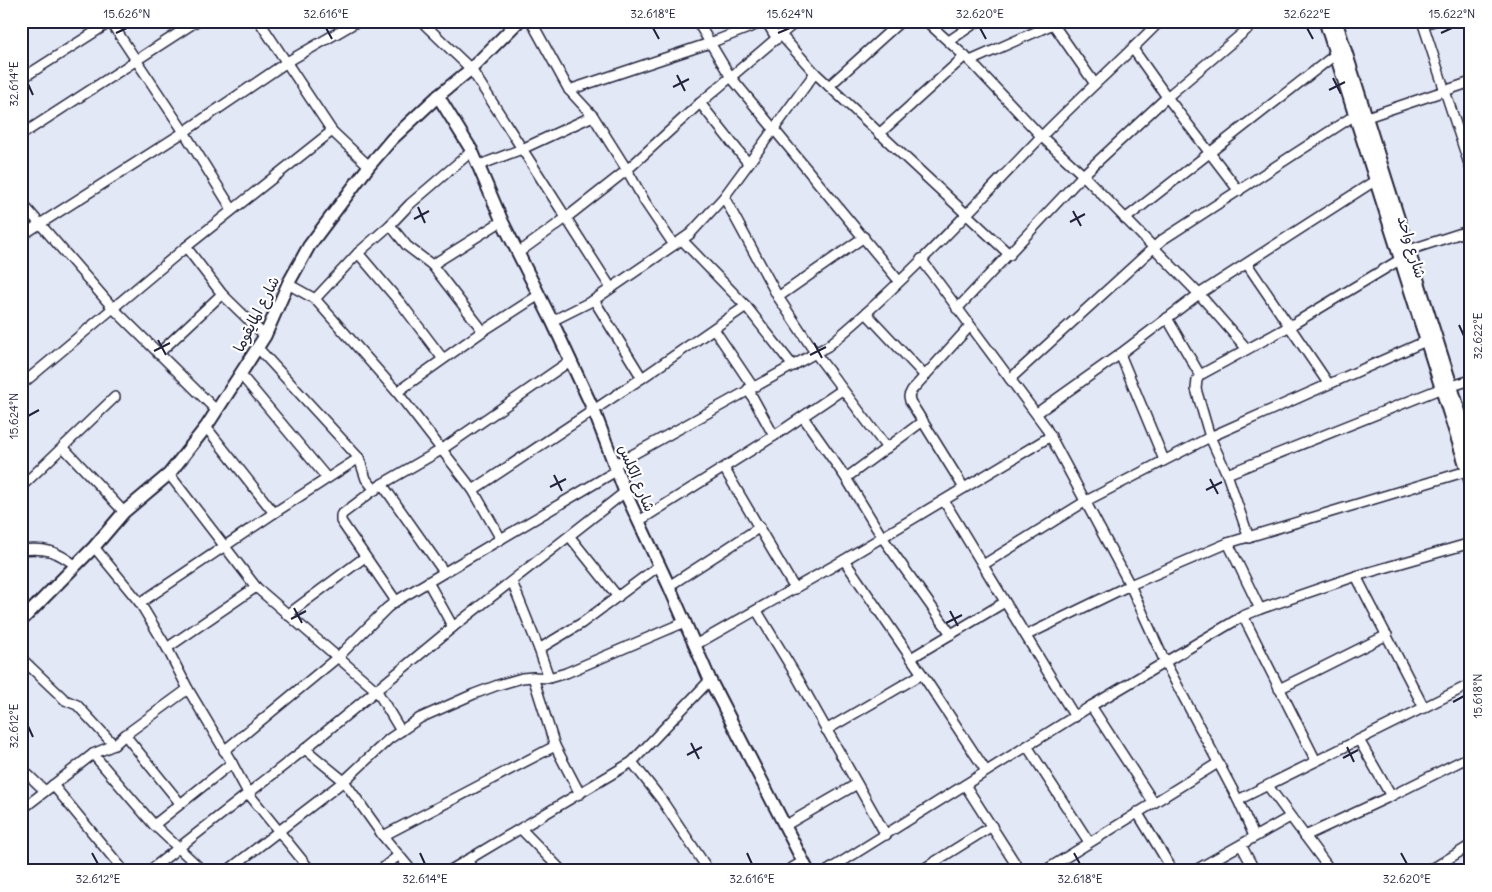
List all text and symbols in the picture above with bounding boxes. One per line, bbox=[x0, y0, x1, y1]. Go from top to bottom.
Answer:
text: 15.626°N bbox=[104, 6, 150, 21]
text: 32.616°E bbox=[303, 6, 349, 21]
text: 32.618°E bbox=[630, 6, 676, 21]
text: 15.624°N bbox=[767, 6, 813, 21]
text: 32.620°E bbox=[956, 6, 1004, 21]
text: 32.622°E bbox=[1283, 6, 1331, 21]
text: 15.622°N bbox=[1429, 6, 1475, 21]
text: 32.614°E bbox=[6, 61, 21, 107]
street label: شارع واحد bbox=[1393, 213, 1431, 281]
street label: شارع المايقوما bbox=[229, 273, 284, 356]
text: 32.622°E bbox=[1470, 312, 1485, 360]
text: 15.624°N bbox=[6, 393, 21, 439]
street label: شارع الكلس bbox=[613, 442, 660, 515]
text: 15.618°N bbox=[1470, 673, 1485, 719]
text: 32.612°E bbox=[6, 703, 21, 749]
text: 32.612°E bbox=[75, 871, 121, 886]
text: 32.614°E bbox=[402, 871, 448, 886]
text: 32.616°E bbox=[729, 871, 775, 886]
text: 32.618°E bbox=[1057, 871, 1103, 886]
text: 32.620°E bbox=[1383, 871, 1431, 886]

